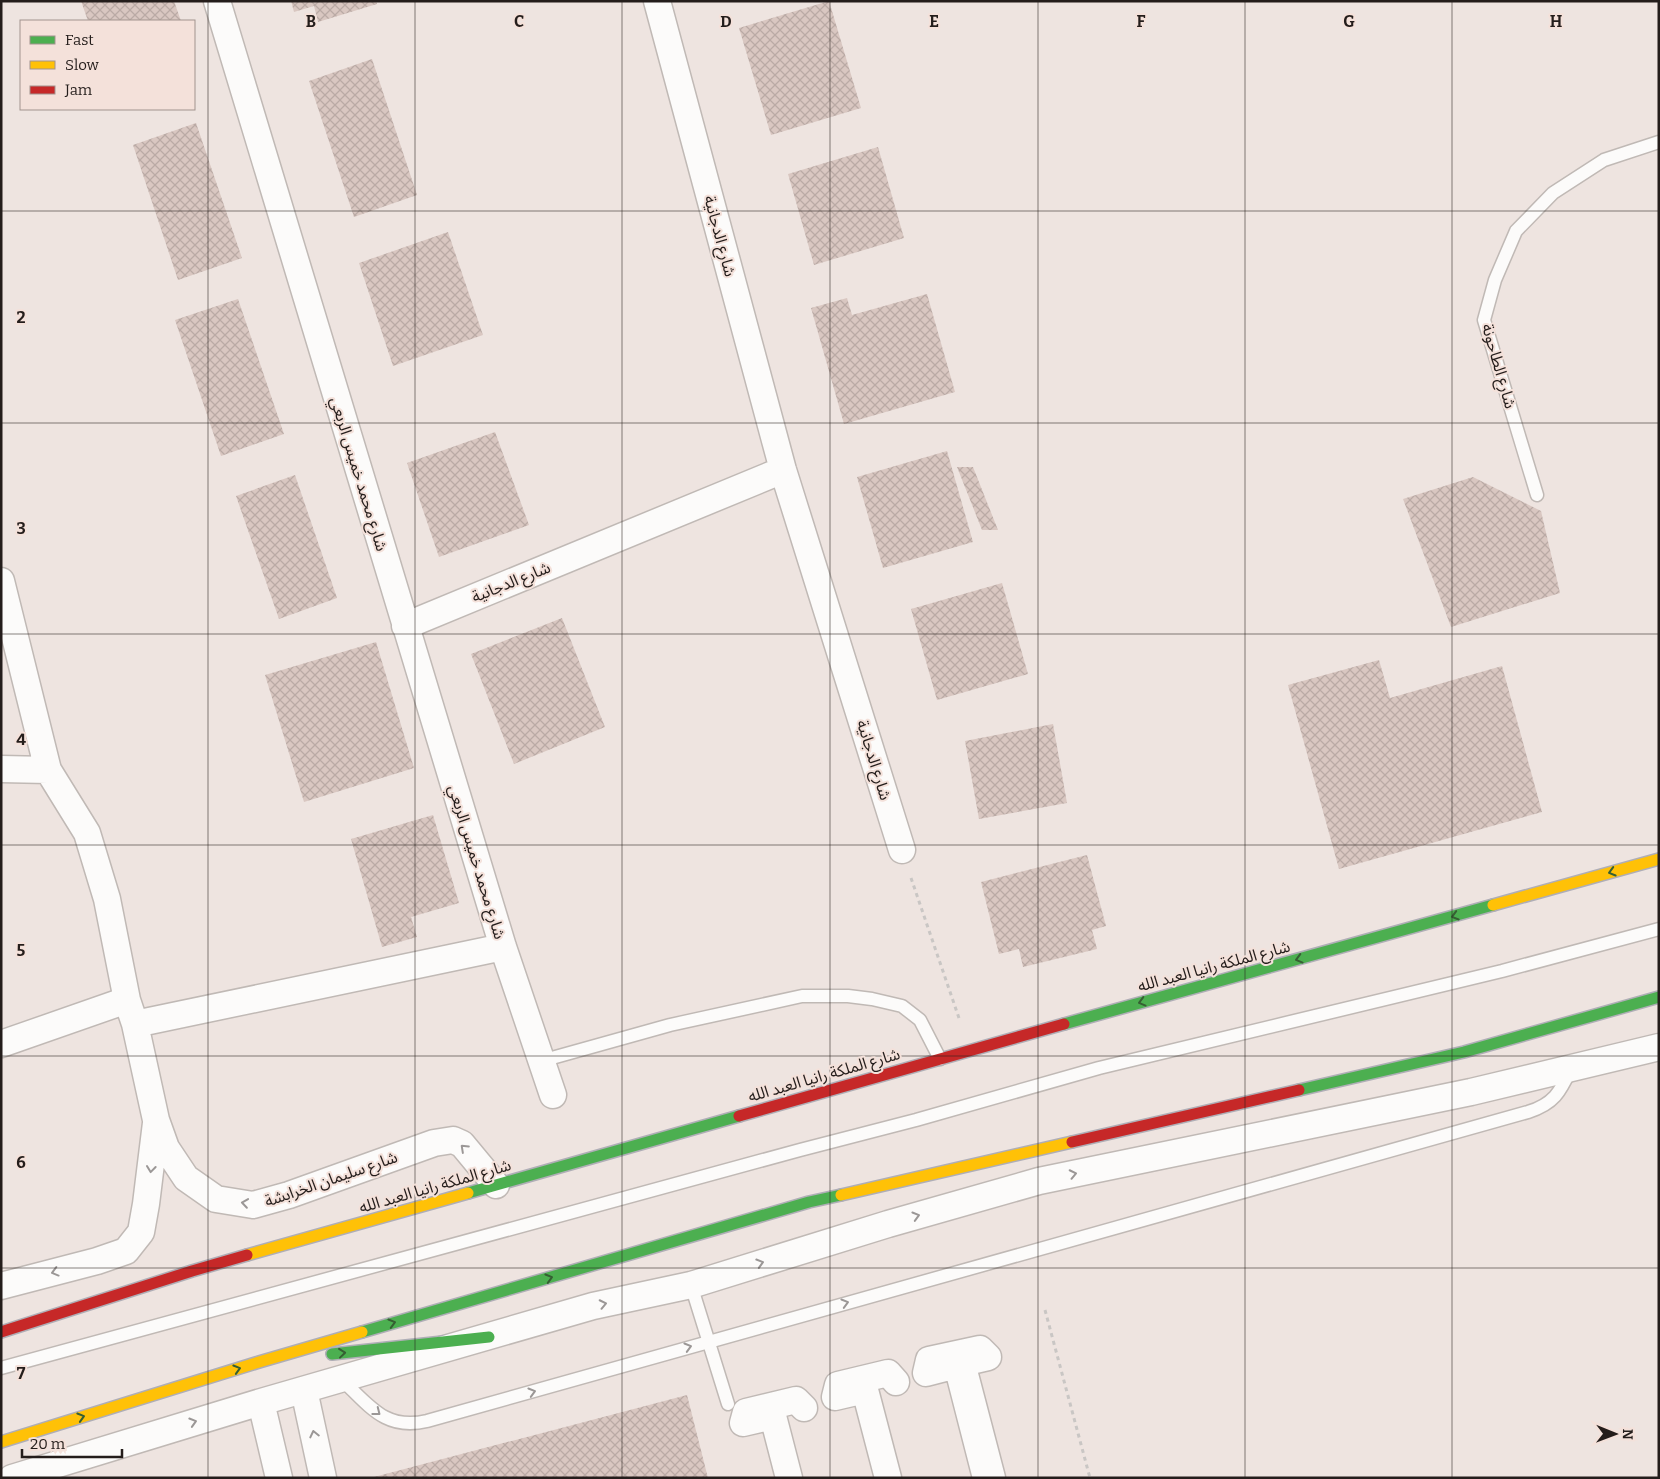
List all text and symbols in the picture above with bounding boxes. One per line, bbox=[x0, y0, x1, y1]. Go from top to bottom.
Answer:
text: B bbox=[306, 12, 316, 31]
text: C bbox=[514, 12, 524, 31]
text: D bbox=[720, 12, 732, 31]
text: E bbox=[929, 12, 939, 31]
text: F bbox=[1137, 12, 1146, 31]
text: G bbox=[1343, 12, 1355, 31]
text: H bbox=[1550, 12, 1563, 31]
legend bbox=[20, 20, 195, 110]
text: Fast bbox=[65, 31, 94, 49]
text: Slow bbox=[65, 56, 100, 74]
text: Jam bbox=[64, 81, 93, 99]
street label: شارع الدجانية bbox=[697, 193, 740, 279]
text: 2 bbox=[16, 308, 26, 327]
street label: شارع الطاحونة bbox=[1475, 321, 1520, 411]
street label: شارع محمد خميس الربعي bbox=[324, 395, 392, 554]
text: 3 bbox=[16, 519, 26, 538]
street label: شارع الدجانية bbox=[469, 558, 554, 609]
street label: شارع الدجانية bbox=[850, 718, 895, 803]
text: 4 bbox=[16, 730, 26, 749]
street label: شارع محمد خميس الربعي bbox=[442, 783, 510, 942]
one-way arrow bbox=[1608, 867, 1616, 877]
one-way arrow bbox=[1452, 911, 1460, 921]
street label: شارع الملكة رانيا العبد الله bbox=[1136, 937, 1293, 998]
text: 5 bbox=[17, 941, 26, 960]
one-way arrow bbox=[1295, 954, 1303, 964]
one-way arrow bbox=[1137, 996, 1146, 1007]
street label: شارع الملكة رانيا العبد الله bbox=[746, 1044, 903, 1109]
one-way arrow bbox=[461, 1145, 470, 1154]
street label: شارع سليمان الخرابشة bbox=[262, 1147, 401, 1214]
text: 6 bbox=[16, 1153, 26, 1172]
street label: شارع الملكة رانيا العبد الله bbox=[357, 1155, 514, 1220]
one-way arrow bbox=[146, 1165, 157, 1173]
one-way arrow bbox=[1068, 1170, 1077, 1180]
one-way arrow bbox=[241, 1198, 249, 1209]
one-way arrow bbox=[911, 1211, 920, 1222]
one-way arrow bbox=[756, 1259, 764, 1269]
one-way arrow bbox=[50, 1266, 59, 1277]
one-way arrow bbox=[544, 1273, 553, 1284]
one-way arrow bbox=[599, 1299, 608, 1310]
one-way arrow bbox=[840, 1299, 848, 1309]
one-way arrow bbox=[388, 1319, 396, 1329]
one-way arrow bbox=[684, 1343, 692, 1353]
one-way arrow bbox=[338, 1348, 346, 1359]
text: 7 bbox=[17, 1364, 26, 1383]
one-way arrow bbox=[232, 1364, 240, 1374]
one-way arrow bbox=[527, 1387, 536, 1397]
one-way arrow bbox=[371, 1406, 380, 1414]
north arrow bbox=[1590, 1409, 1640, 1459]
one-way arrow bbox=[77, 1413, 85, 1423]
one-way arrow bbox=[188, 1418, 197, 1428]
scale bar bbox=[22, 1426, 122, 1458]
one-way arrow bbox=[309, 1429, 320, 1438]
text: N bbox=[1619, 1429, 1636, 1440]
text: 20 m bbox=[30, 1435, 66, 1453]

